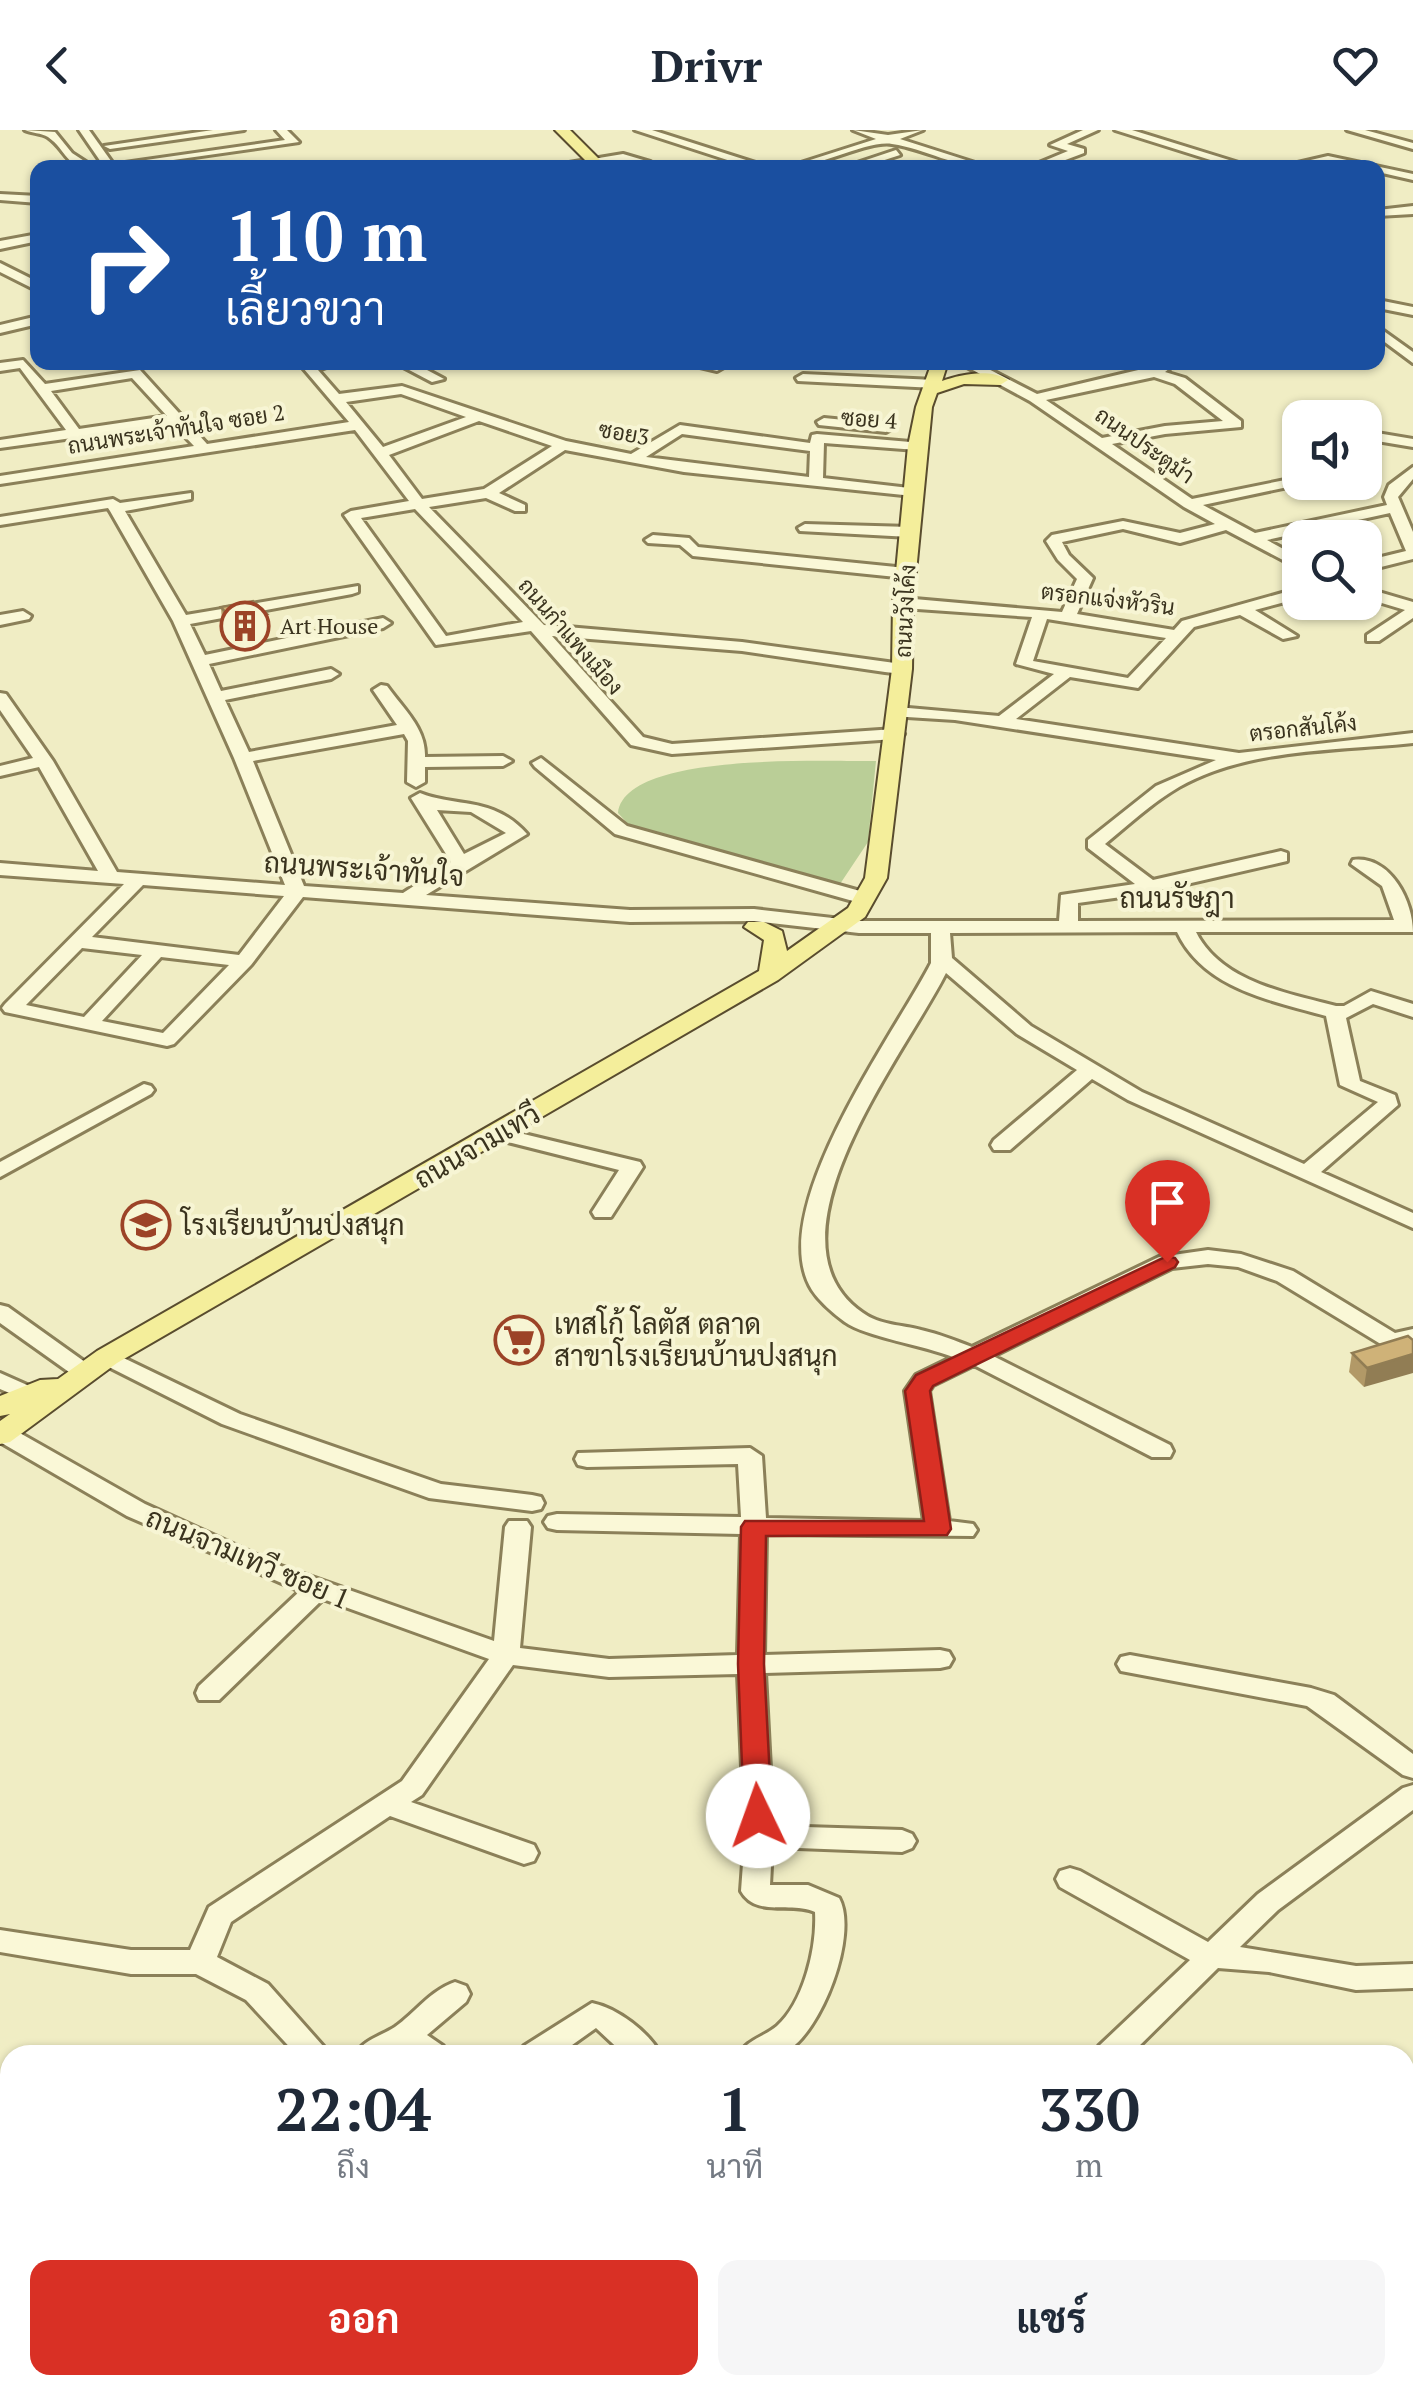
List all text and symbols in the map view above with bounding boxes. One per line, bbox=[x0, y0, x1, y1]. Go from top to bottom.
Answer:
text: Drivr bbox=[651, 35, 762, 95]
icon: back bbox=[30, 38, 85, 93]
icon: heart bbox=[1328, 38, 1383, 93]
text: 110 m bbox=[225, 188, 427, 281]
icon: right bbox=[60, 200, 190, 330]
text: เลี้ยวขวา bbox=[225, 278, 385, 338]
street label: ถนนพระเจ้าทันใจ ซอย 2 bbox=[65, 397, 286, 460]
street label: ถนนประตูม้า bbox=[1089, 400, 1201, 491]
map controls bbox=[1282, 400, 1382, 620]
button: sound bbox=[1282, 400, 1382, 500]
street label: ซอย 4 bbox=[840, 402, 898, 435]
street label: ซอย3 bbox=[597, 414, 652, 451]
button: search bbox=[1282, 520, 1382, 620]
street label: ถนนวังโค้ง bbox=[888, 563, 921, 658]
street label: ถนนกำแพงเมือง bbox=[513, 571, 630, 700]
street label: ตรอกแจ่งหัวริน bbox=[1040, 576, 1177, 621]
building icon: Art House bbox=[219, 600, 271, 652]
place label: Art House bbox=[280, 611, 378, 640]
street label: ตรอกสันโค้ง bbox=[1248, 707, 1358, 748]
street label: ถนนพระเจ้าทันใจ bbox=[263, 843, 465, 894]
street label: ถนนรัษฎา bbox=[1119, 879, 1235, 918]
street label: ถนนจามเทวี bbox=[407, 1095, 546, 1197]
pin bbox=[1125, 1160, 1210, 1263]
icon: arrive bbox=[1140, 1175, 1195, 1230]
school or university icon: โรงเรียนบ้านปงสนุก bbox=[120, 1199, 172, 1251]
place label: โรงเรียนบ้านปงสนุก bbox=[179, 1206, 405, 1245]
place label: เทสโก้ โลตัส ตลาด สาขาโรงเรียนบ้านปงสนุก bbox=[554, 1305, 838, 1376]
supermarket icon: เทสโก้ โลตัส ตลาด สาขาโรงเรียนบ้านปงสนุก bbox=[493, 1314, 545, 1366]
street label: ถนนจามเทวี ซอย 1 bbox=[141, 1498, 356, 1617]
position arrow bbox=[706, 1764, 810, 1868]
text: 22:04 bbox=[275, 2069, 431, 2148]
text: 1 bbox=[718, 2069, 752, 2148]
text: 330 bbox=[1038, 2069, 1140, 2148]
text: m bbox=[1075, 2144, 1103, 2186]
text: ถึง bbox=[337, 2145, 370, 2187]
text: นาที bbox=[706, 2145, 763, 2187]
button: ออก bbox=[30, 2260, 698, 2375]
button: แชร์ bbox=[718, 2260, 1385, 2375]

